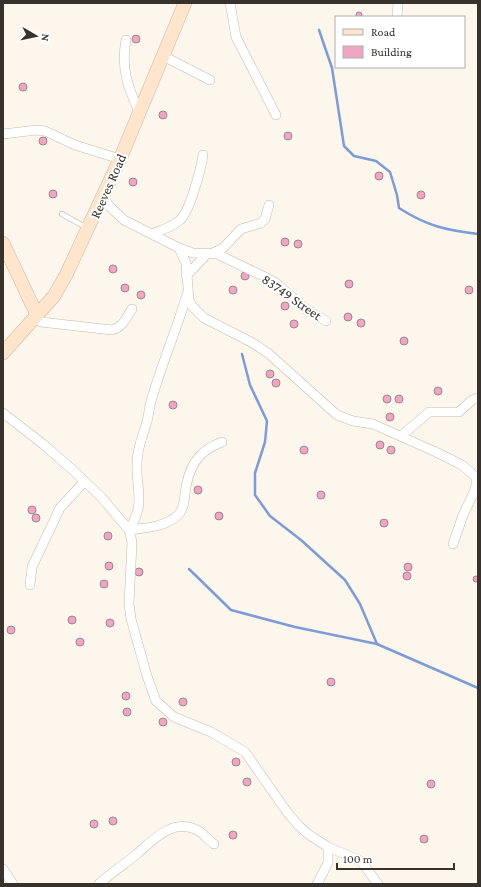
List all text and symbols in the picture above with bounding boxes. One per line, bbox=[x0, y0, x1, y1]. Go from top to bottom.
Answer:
north arrow bbox=[16, 16, 56, 56]
legend bbox=[335, 16, 465, 68]
text: Road bbox=[371, 25, 396, 39]
text: N bbox=[39, 33, 52, 43]
text: Building bbox=[371, 45, 412, 59]
street label: Reeves Road bbox=[87, 151, 130, 221]
street label: 83749 Street bbox=[259, 271, 325, 324]
scale bar bbox=[337, 845, 454, 871]
text: 100 m bbox=[343, 852, 373, 866]

